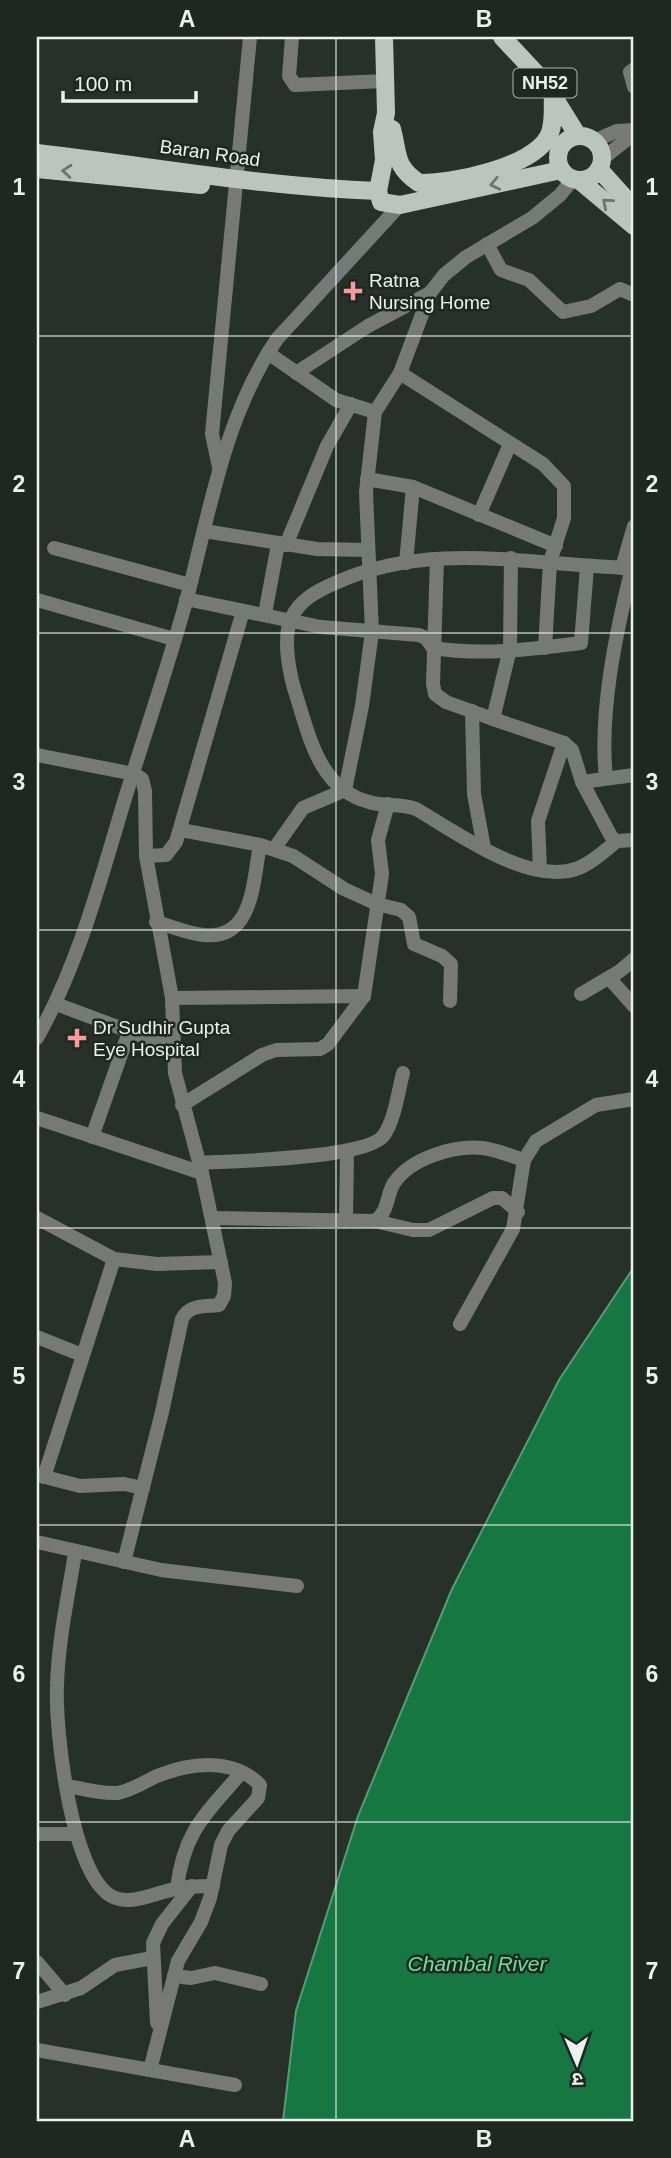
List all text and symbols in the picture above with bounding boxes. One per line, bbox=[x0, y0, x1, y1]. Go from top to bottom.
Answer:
text: A bbox=[179, 6, 195, 32]
text: B bbox=[476, 6, 492, 32]
scale bar bbox=[63, 60, 196, 104]
road number: NH52 bbox=[514, 68, 576, 98]
text: 100 m bbox=[74, 72, 132, 95]
street label: Baran Road bbox=[158, 136, 262, 170]
one-way arrow bbox=[61, 164, 72, 179]
text: 1 bbox=[13, 174, 26, 200]
text: 1 bbox=[646, 174, 659, 200]
one-way arrow bbox=[489, 176, 501, 191]
one-way arrow bbox=[602, 199, 615, 211]
place label: Ratna Nursing Home bbox=[369, 270, 490, 313]
marker: Ratna Nursing Home bbox=[343, 281, 363, 301]
text: 2 bbox=[13, 471, 25, 497]
text: 2 bbox=[646, 471, 658, 497]
text: 3 bbox=[13, 769, 25, 795]
text: 3 bbox=[646, 769, 658, 795]
place label: Dr Sudhir Gupta Eye Hospital bbox=[93, 1017, 231, 1060]
marker: Dr Sudhir Gupta Eye Hospital bbox=[67, 1028, 87, 1048]
text: 4 bbox=[13, 1066, 26, 1092]
text: 4 bbox=[646, 1066, 659, 1092]
text: 5 bbox=[13, 1363, 26, 1389]
text: 5 bbox=[646, 1363, 659, 1389]
text: 6 bbox=[13, 1661, 25, 1687]
text: 6 bbox=[646, 1661, 658, 1687]
water label: Chambal River bbox=[408, 1952, 547, 1975]
text: 7 bbox=[13, 1958, 25, 1984]
text: 7 bbox=[646, 1958, 658, 1984]
north arrow bbox=[542, 2028, 612, 2098]
text: उ bbox=[571, 2069, 584, 2090]
text: A bbox=[179, 2126, 195, 2152]
text: B bbox=[476, 2126, 492, 2152]

